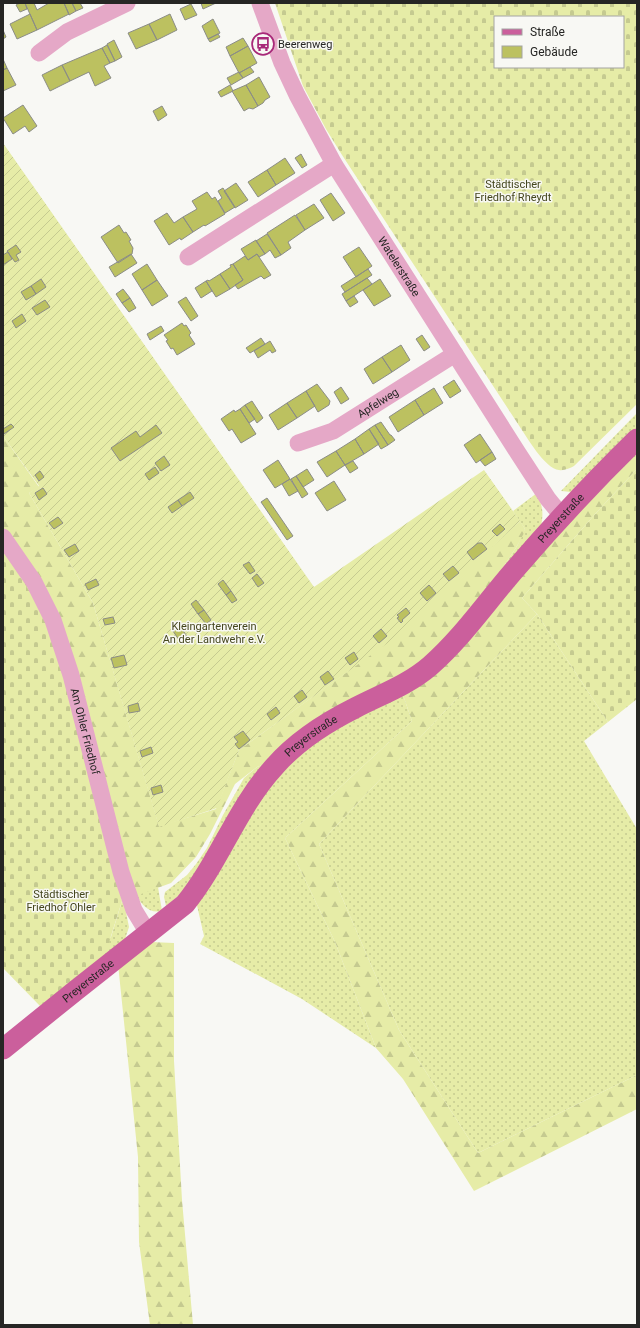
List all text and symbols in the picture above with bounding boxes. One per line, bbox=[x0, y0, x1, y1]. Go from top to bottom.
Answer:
legend bbox=[494, 16, 624, 68]
text: Straße bbox=[530, 25, 565, 39]
bus stop icon: Beerenweg bbox=[250, 31, 276, 57]
place label: Beerenweg bbox=[278, 38, 332, 51]
text: Gebäude bbox=[530, 45, 578, 59]
park label: Städtischer Friedhof Rheydt bbox=[475, 178, 552, 204]
street label: Watelerstraße bbox=[375, 234, 423, 299]
street label: Apfelweg bbox=[355, 385, 401, 420]
street label: Preyerstraße bbox=[535, 491, 587, 545]
park label: Kleingartenverein An der Landwehr e.V. bbox=[163, 620, 265, 646]
street label: Am Ohler Friedhof bbox=[68, 687, 103, 776]
street label: Preyerstraße bbox=[282, 712, 340, 759]
park label: Städtischer Friedhof Ohler bbox=[26, 888, 96, 914]
street label: Preyerstraße bbox=[60, 956, 117, 1005]

